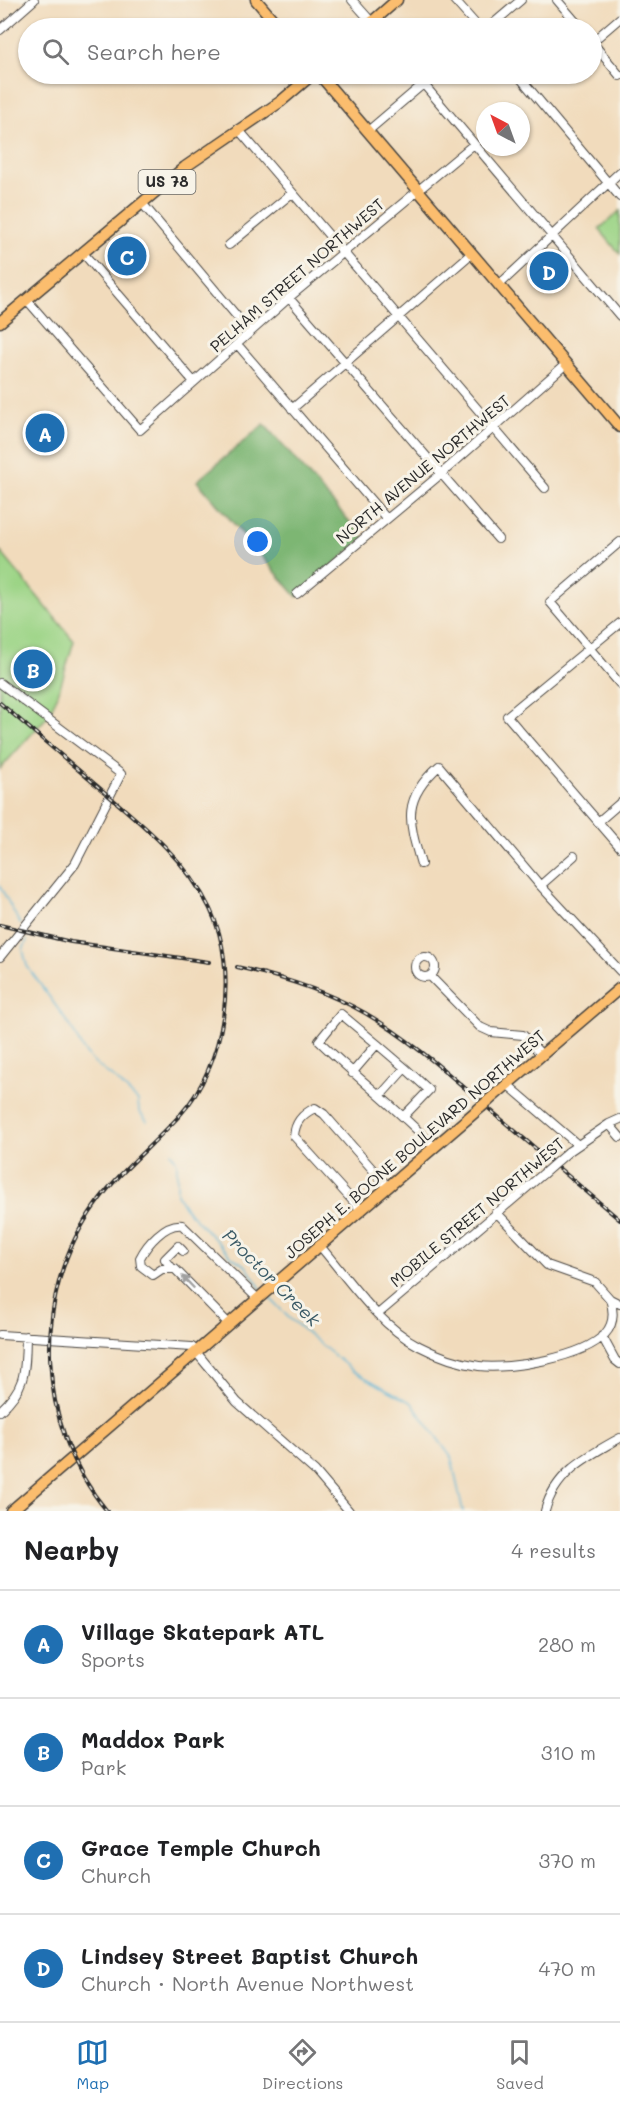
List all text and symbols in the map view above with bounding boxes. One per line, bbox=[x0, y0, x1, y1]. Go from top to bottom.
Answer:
search box bbox=[18, 18, 602, 84]
icon: search bbox=[39, 35, 72, 68]
text: Search here bbox=[87, 37, 221, 66]
north arrow bbox=[476, 102, 530, 156]
road number: US 78 bbox=[138, 170, 195, 194]
street label: PELHAM STREET NORTHWEST bbox=[205, 193, 388, 356]
pin: C bbox=[108, 234, 146, 278]
pin: D bbox=[530, 248, 568, 294]
street label: NORTH AVENUE NORTHWEST bbox=[331, 389, 514, 548]
pin: A bbox=[26, 410, 64, 456]
your location bbox=[243, 527, 272, 556]
pin: B bbox=[14, 646, 52, 692]
street label: JOSEPH E. BOONE BOULEVARD NORTHWEST bbox=[280, 1025, 549, 1263]
street label: MOBILE STREET NORTHWEST bbox=[385, 1132, 568, 1291]
water label: Proctor Creek bbox=[218, 1223, 326, 1331]
one-way arrow bbox=[181, 1275, 195, 1290]
text: Nearby bbox=[24, 1533, 119, 1567]
text: 4 results bbox=[511, 1537, 596, 1563]
text: Village Skatepark ATL bbox=[81, 1617, 324, 1646]
text: A bbox=[37, 1631, 50, 1657]
text: 280 m bbox=[538, 1631, 596, 1657]
text: Sports bbox=[81, 1646, 145, 1672]
text: Maddox Park bbox=[81, 1725, 225, 1754]
text: B bbox=[37, 1739, 50, 1765]
text: 310 m bbox=[541, 1739, 596, 1765]
text: Park bbox=[81, 1754, 126, 1780]
text: Grace Temple Church bbox=[81, 1833, 321, 1862]
text: C bbox=[36, 1847, 51, 1873]
text: 370 m bbox=[538, 1847, 596, 1873]
text: Church bbox=[81, 1862, 151, 1888]
text: Lindsey Street Baptist Church bbox=[81, 1941, 418, 1970]
text: D bbox=[36, 1955, 51, 1981]
text: 470 m bbox=[538, 1955, 596, 1981]
text: Church · North Avenue Northwest bbox=[81, 1970, 414, 1996]
tab: Map bbox=[76, 2036, 109, 2093]
tab: Directions bbox=[262, 2036, 343, 2093]
tab: Saved bbox=[496, 2036, 544, 2093]

